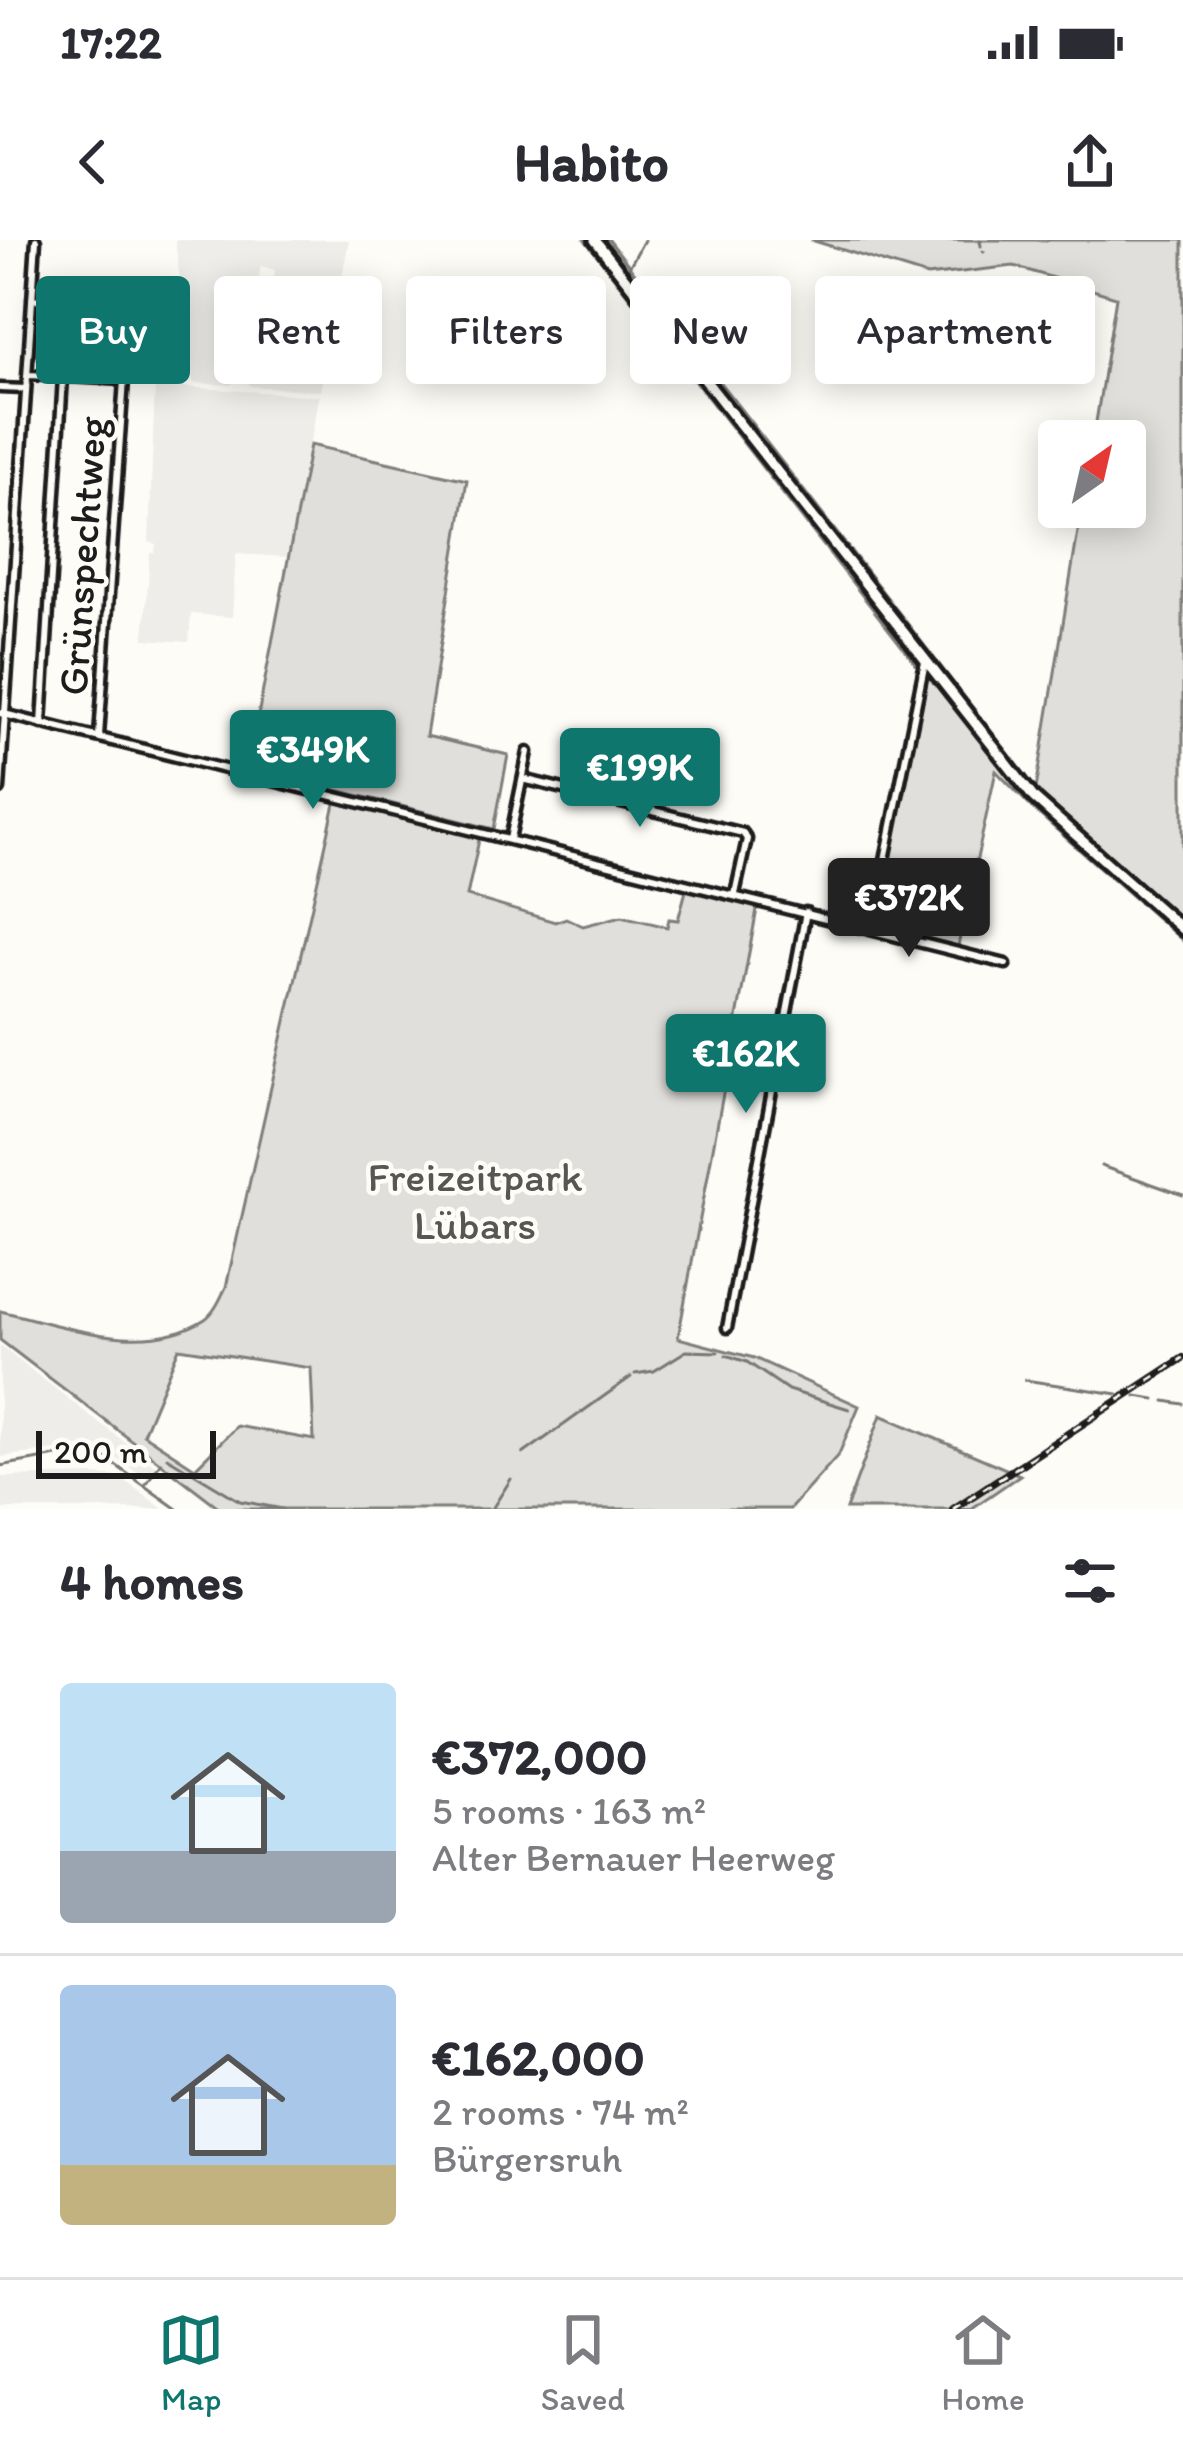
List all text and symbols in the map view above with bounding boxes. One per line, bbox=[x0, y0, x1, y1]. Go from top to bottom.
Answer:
text: 17:22 bbox=[60, 15, 162, 69]
icon: back bbox=[60, 129, 126, 195]
icon: share bbox=[1057, 129, 1123, 195]
text: Habito bbox=[514, 130, 669, 195]
chip: Buy bbox=[36, 276, 190, 384]
chip: Rent bbox=[214, 276, 382, 384]
chip: Filters bbox=[406, 276, 606, 384]
chip: New bbox=[630, 276, 791, 384]
chip: Apartment bbox=[815, 276, 1095, 384]
street label: Grünspechtweg bbox=[47, 414, 117, 697]
north arrow bbox=[1038, 420, 1146, 528]
map controls bbox=[1038, 420, 1146, 528]
pin: €349K bbox=[229, 710, 397, 812]
text: €349K bbox=[257, 725, 369, 772]
pin: €199K bbox=[556, 728, 724, 830]
text: €199K bbox=[587, 743, 693, 790]
pin: €372K bbox=[825, 858, 993, 960]
text: €372K bbox=[855, 873, 963, 920]
pin: €162K bbox=[662, 1014, 830, 1116]
text: €162K bbox=[693, 1029, 799, 1076]
park label: Freizeitpark Lübars bbox=[368, 1151, 583, 1250]
scale bar bbox=[36, 1425, 216, 1478]
text: 200 m bbox=[54, 1432, 147, 1471]
icon: filters bbox=[1057, 1548, 1123, 1614]
text: 4 homes bbox=[60, 1551, 244, 1612]
text: €372,000 bbox=[432, 1726, 647, 1787]
icon: home bbox=[156, 1731, 300, 1875]
text: 5 rooms · 163 m² bbox=[432, 1787, 706, 1834]
text: Alter Bernauer Heerweg bbox=[432, 1834, 835, 1881]
text: €162,000 bbox=[432, 2027, 645, 2088]
icon: home bbox=[156, 2033, 300, 2177]
text: 2 rooms · 74 m² bbox=[432, 2088, 689, 2135]
text: Bürgersruh bbox=[432, 2135, 622, 2182]
tab: Map bbox=[158, 2307, 224, 2418]
tab: Saved bbox=[541, 2307, 625, 2418]
tab: Home bbox=[942, 2307, 1025, 2418]

